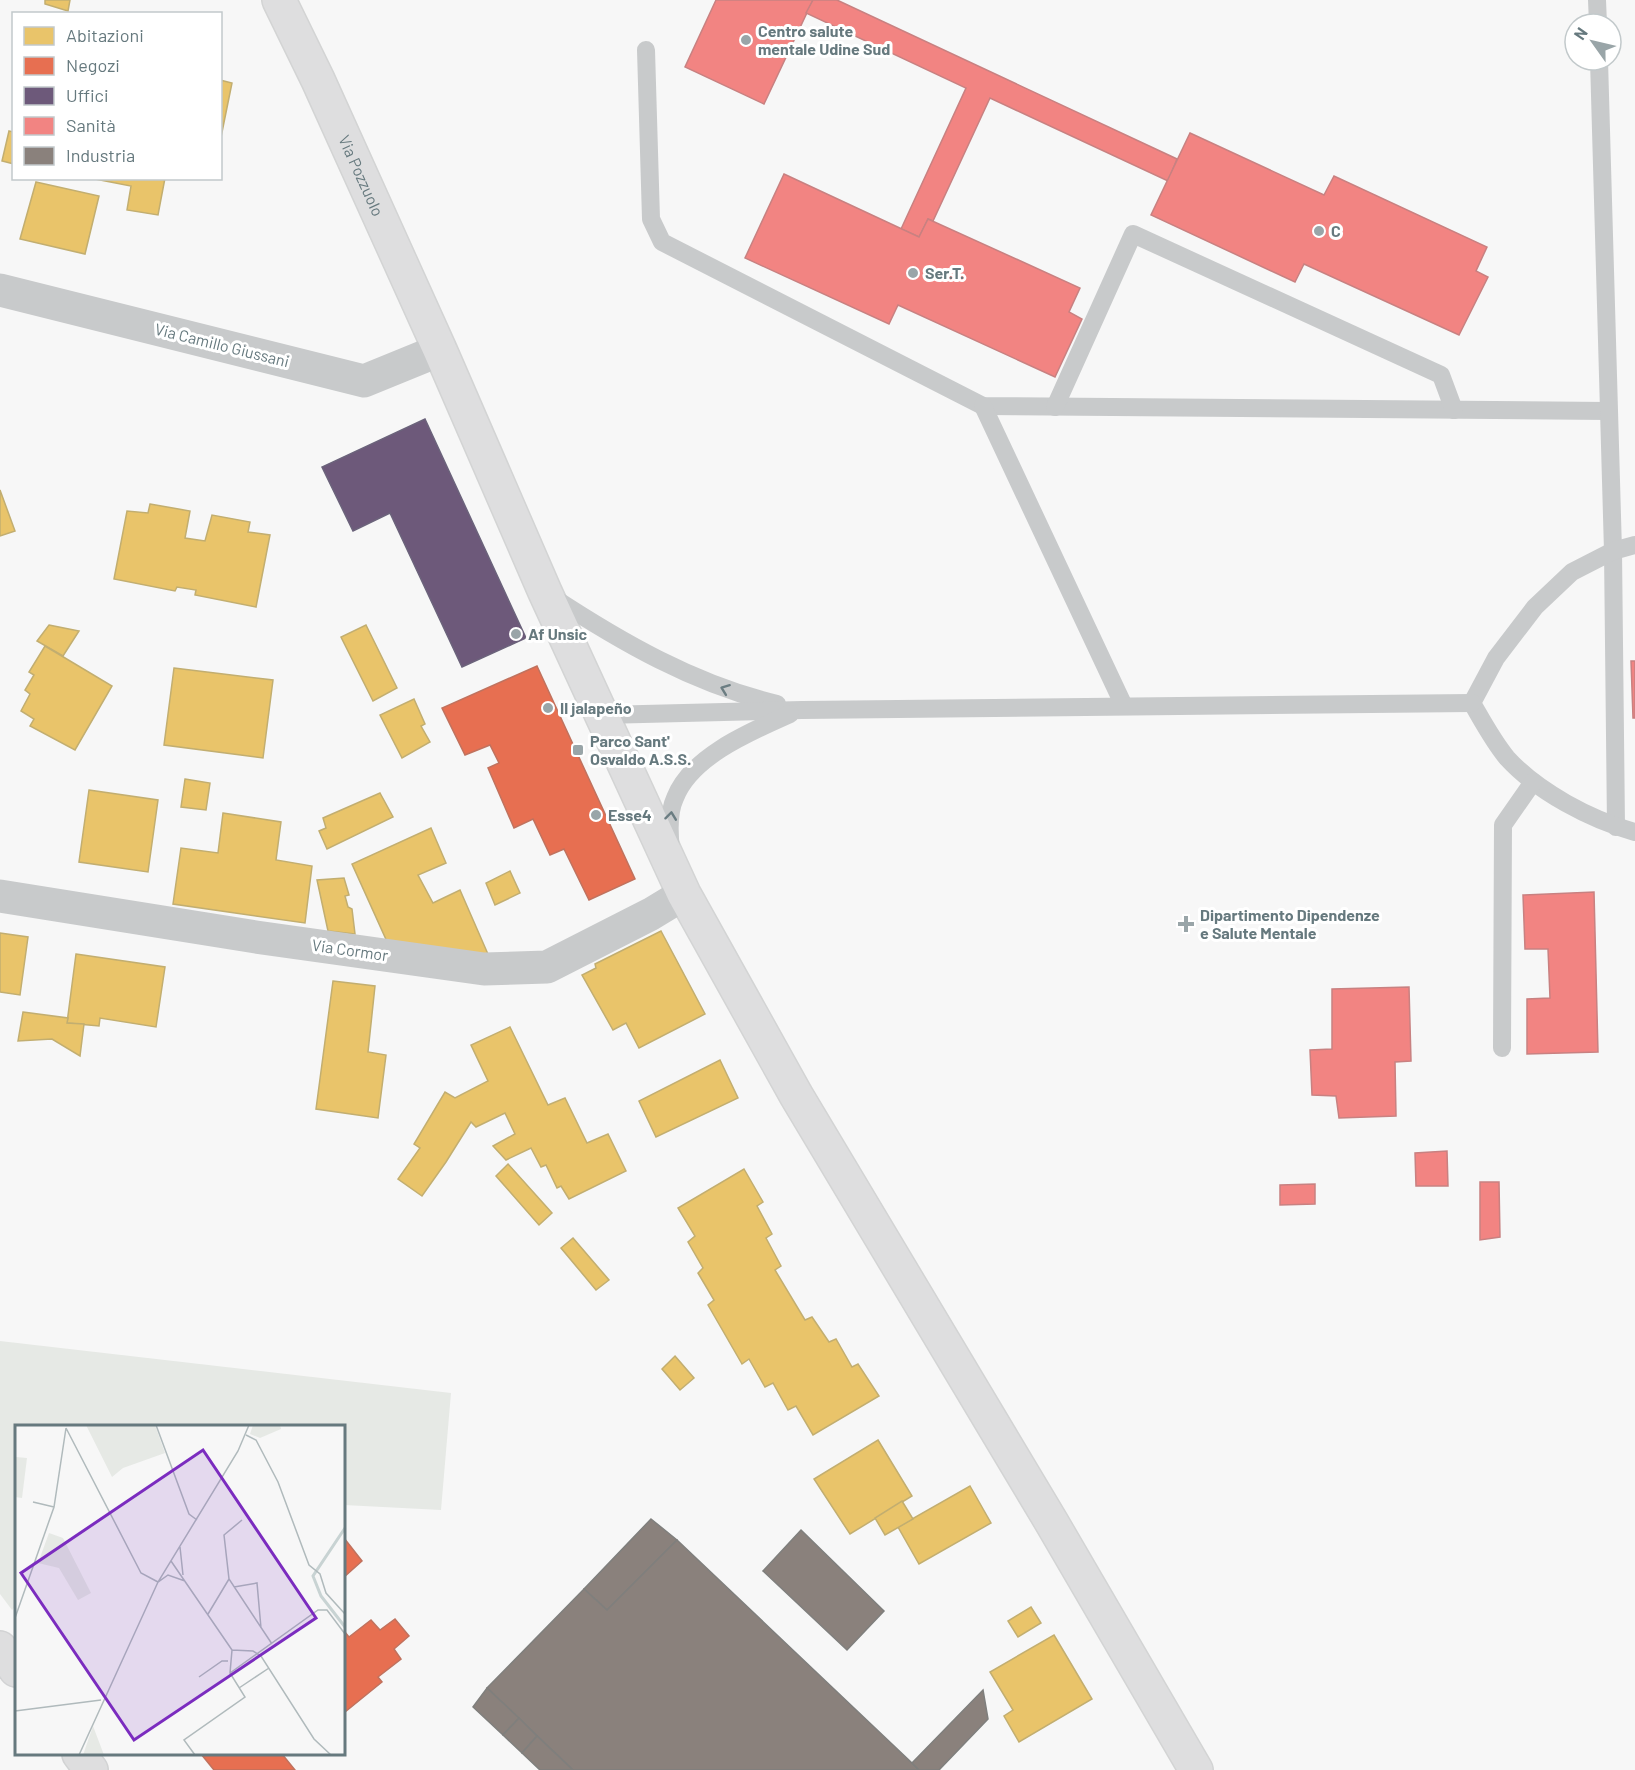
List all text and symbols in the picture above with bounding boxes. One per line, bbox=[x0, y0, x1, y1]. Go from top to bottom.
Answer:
legend bbox=[12, 12, 222, 180]
north arrow bbox=[1563, 12, 1623, 72]
place label: Centro salute mentale Udine Sud bbox=[758, 21, 890, 58]
text: Abitazioni bbox=[66, 24, 144, 46]
text: N bbox=[1569, 24, 1591, 43]
marker: Centro salute mentale Udine Sud bbox=[739, 33, 753, 47]
text: Negozi bbox=[66, 54, 120, 76]
text: Uffici bbox=[66, 84, 109, 106]
text: Sanità bbox=[66, 114, 116, 136]
street label: Via Pozzuolo bbox=[335, 132, 388, 219]
text: Industria bbox=[66, 144, 135, 166]
place label: C bbox=[1331, 221, 1341, 240]
marker: C bbox=[1312, 224, 1326, 238]
place label: Ser.T. bbox=[925, 263, 964, 282]
marker: Ser.T. bbox=[906, 266, 920, 280]
street label: Via Camillo Giussani bbox=[153, 319, 291, 370]
place label: Af Unsic bbox=[528, 624, 588, 643]
marker: Af Unsic bbox=[509, 627, 523, 641]
one-way arrow bbox=[720, 683, 731, 696]
place label: Il jalapeño bbox=[560, 698, 632, 717]
marker: Il jalapeño bbox=[541, 701, 555, 715]
place label: Parco Sant' Osvaldo A.S.S. bbox=[590, 731, 691, 768]
marker: Parco Sant' Osvaldo A.S.S. bbox=[571, 743, 585, 757]
place label: Esse4 bbox=[608, 805, 652, 824]
marker: Esse4 bbox=[589, 808, 603, 822]
one-way arrow bbox=[665, 811, 677, 821]
place label: Dipartimento Dipendenze e Salute Mentale bbox=[1200, 905, 1380, 942]
marker: Dipartimento Dipendenze e Salute Mentale bbox=[1177, 915, 1195, 933]
street label: Via Cormor bbox=[311, 935, 390, 964]
inset map bbox=[15, 1425, 345, 1755]

